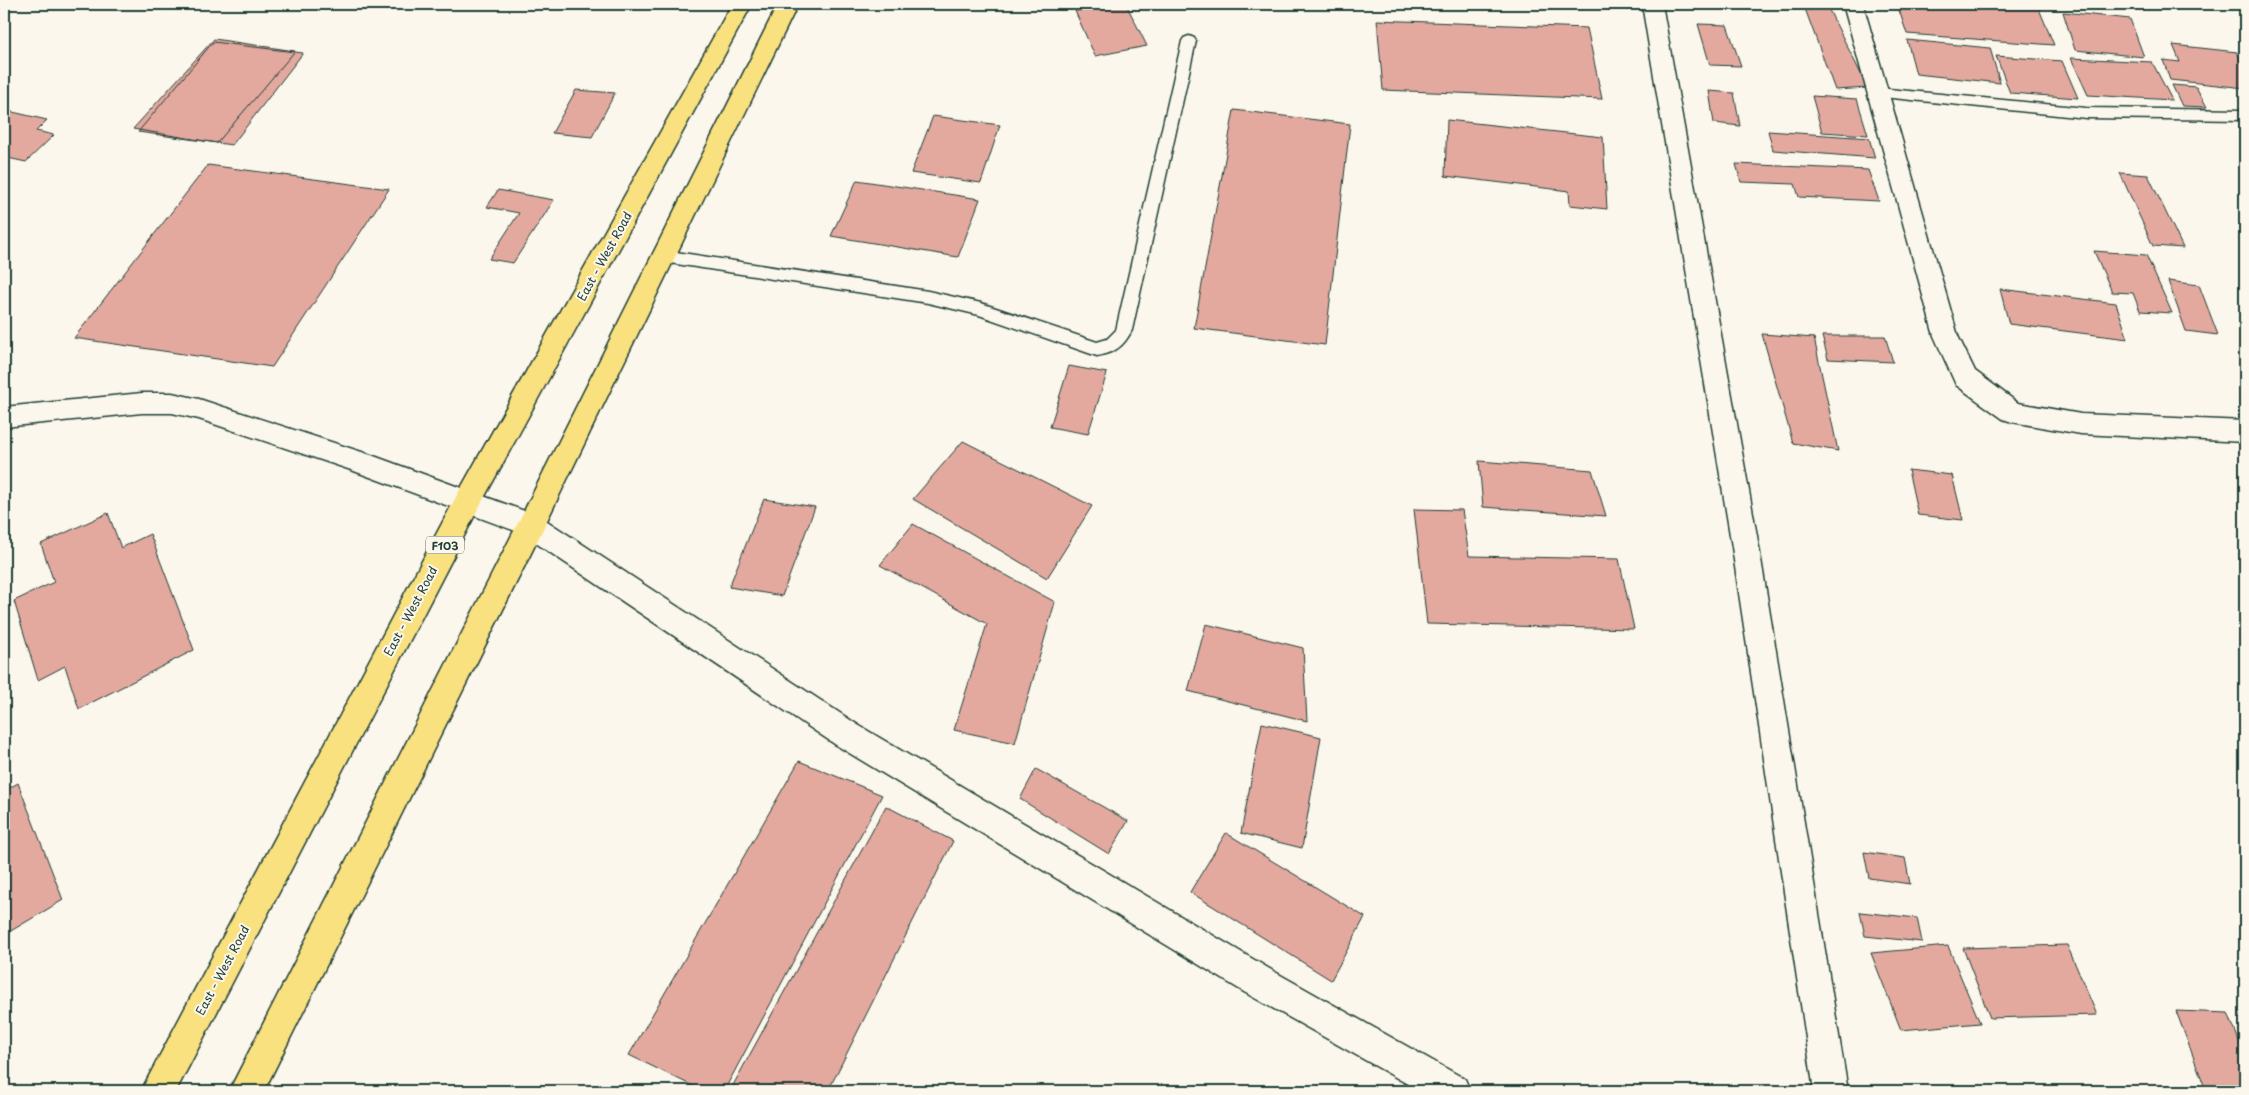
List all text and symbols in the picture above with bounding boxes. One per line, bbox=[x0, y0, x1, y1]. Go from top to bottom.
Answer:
street label: East - West Road bbox=[572, 208, 636, 304]
road number: F103 bbox=[426, 536, 464, 554]
street label: East - West Road bbox=[379, 563, 441, 659]
street label: East - West Road bbox=[191, 922, 253, 1018]

